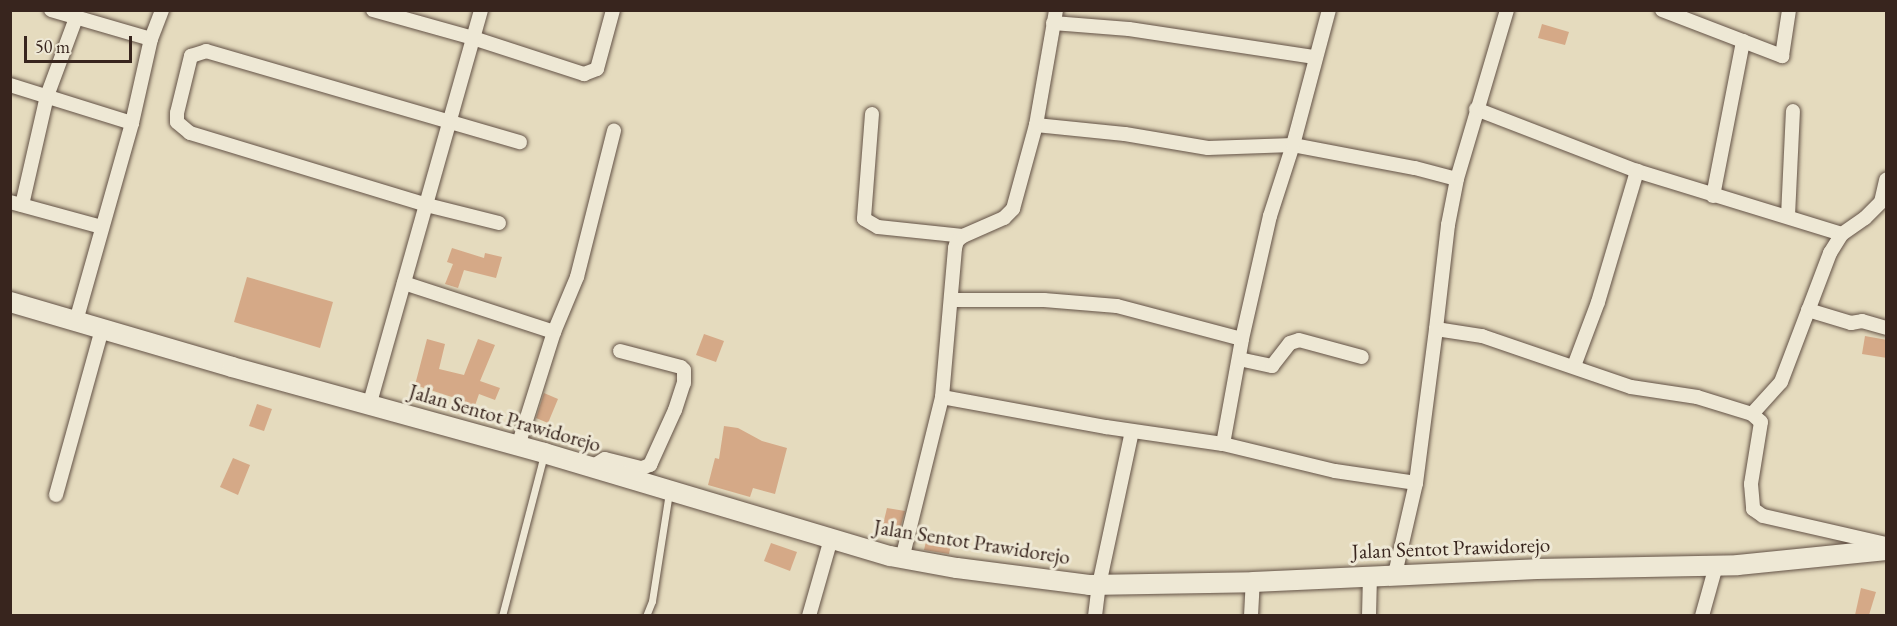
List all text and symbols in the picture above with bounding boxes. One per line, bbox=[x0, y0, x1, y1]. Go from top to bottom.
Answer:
scale bar bbox=[27, 24, 135, 62]
text: 50 m bbox=[35, 35, 70, 58]
street label: Jalan Sentot Prawidorejo bbox=[406, 379, 604, 457]
street label: Jalan Sentot Prawidorejo bbox=[872, 514, 1072, 570]
street label: Jalan Sentot Prawidorejo bbox=[1351, 532, 1551, 564]

